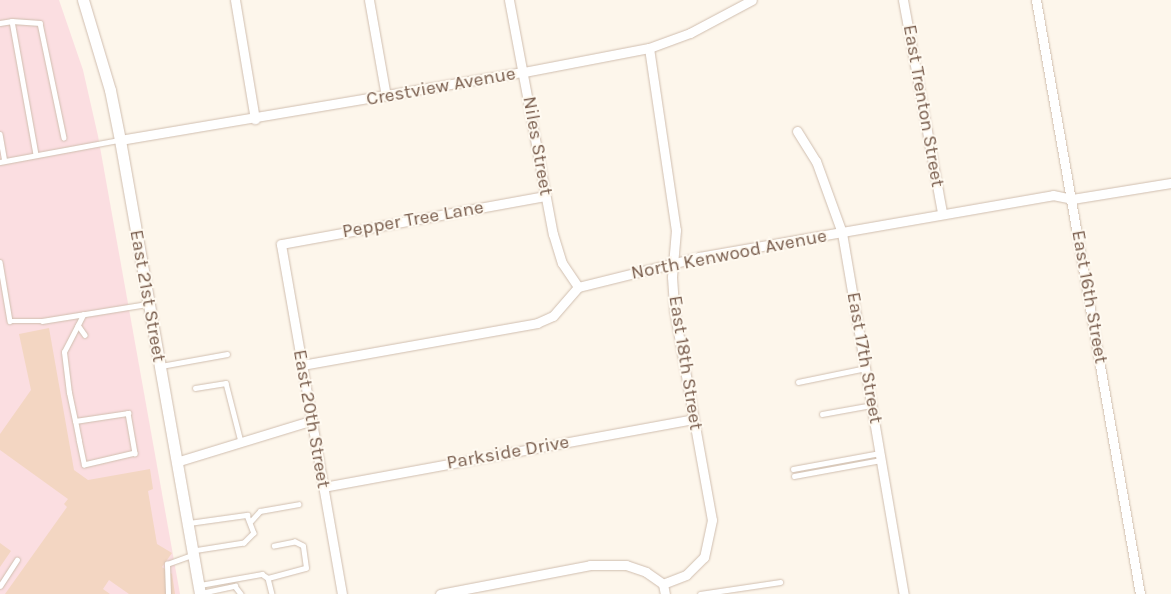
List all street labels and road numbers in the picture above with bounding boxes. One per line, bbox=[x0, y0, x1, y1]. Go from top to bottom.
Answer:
street label: East Trenton Street bbox=[897, 23, 949, 189]
street label: Crestview Avenue bbox=[365, 63, 517, 111]
street label: Niles Street bbox=[517, 95, 557, 197]
street label: Pepper Tree Lane bbox=[341, 196, 485, 244]
street label: North Kenwood Avenue bbox=[629, 225, 829, 285]
street label: East 21st Street bbox=[124, 228, 170, 364]
street label: East 16th Street bbox=[1066, 228, 1112, 366]
street label: East 17th Street bbox=[841, 290, 887, 426]
street label: East 18th Street bbox=[663, 294, 707, 432]
street label: East 20th Street bbox=[288, 348, 334, 490]
street label: Parkside Drive bbox=[445, 431, 571, 475]

